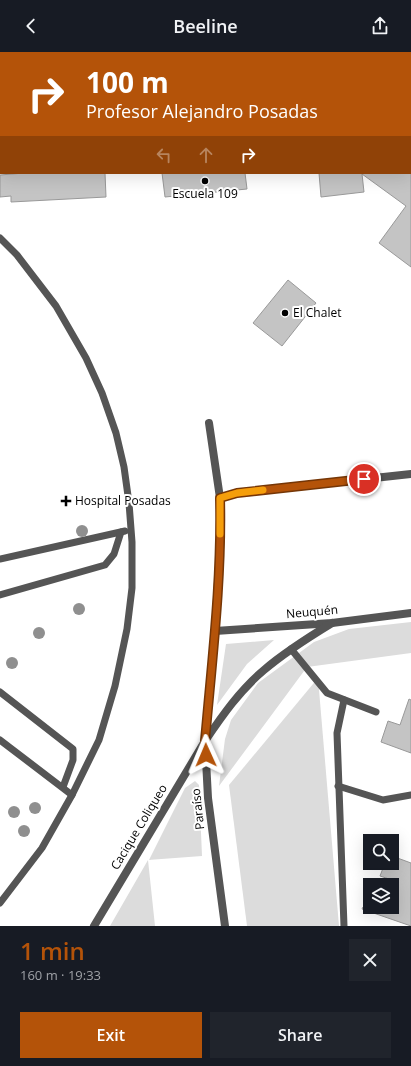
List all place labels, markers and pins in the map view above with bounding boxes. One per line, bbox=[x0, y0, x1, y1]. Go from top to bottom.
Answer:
marker: Escuela 109 bbox=[200, 176, 210, 186]
place label: Escuela 109 bbox=[172, 185, 238, 202]
place label: El Chalet bbox=[293, 304, 341, 321]
marker: El Chalet bbox=[280, 308, 290, 318]
pin bbox=[347, 462, 381, 496]
place label: Hospital Posadas bbox=[75, 492, 171, 509]
marker: Hospital Posadas bbox=[60, 495, 72, 507]

